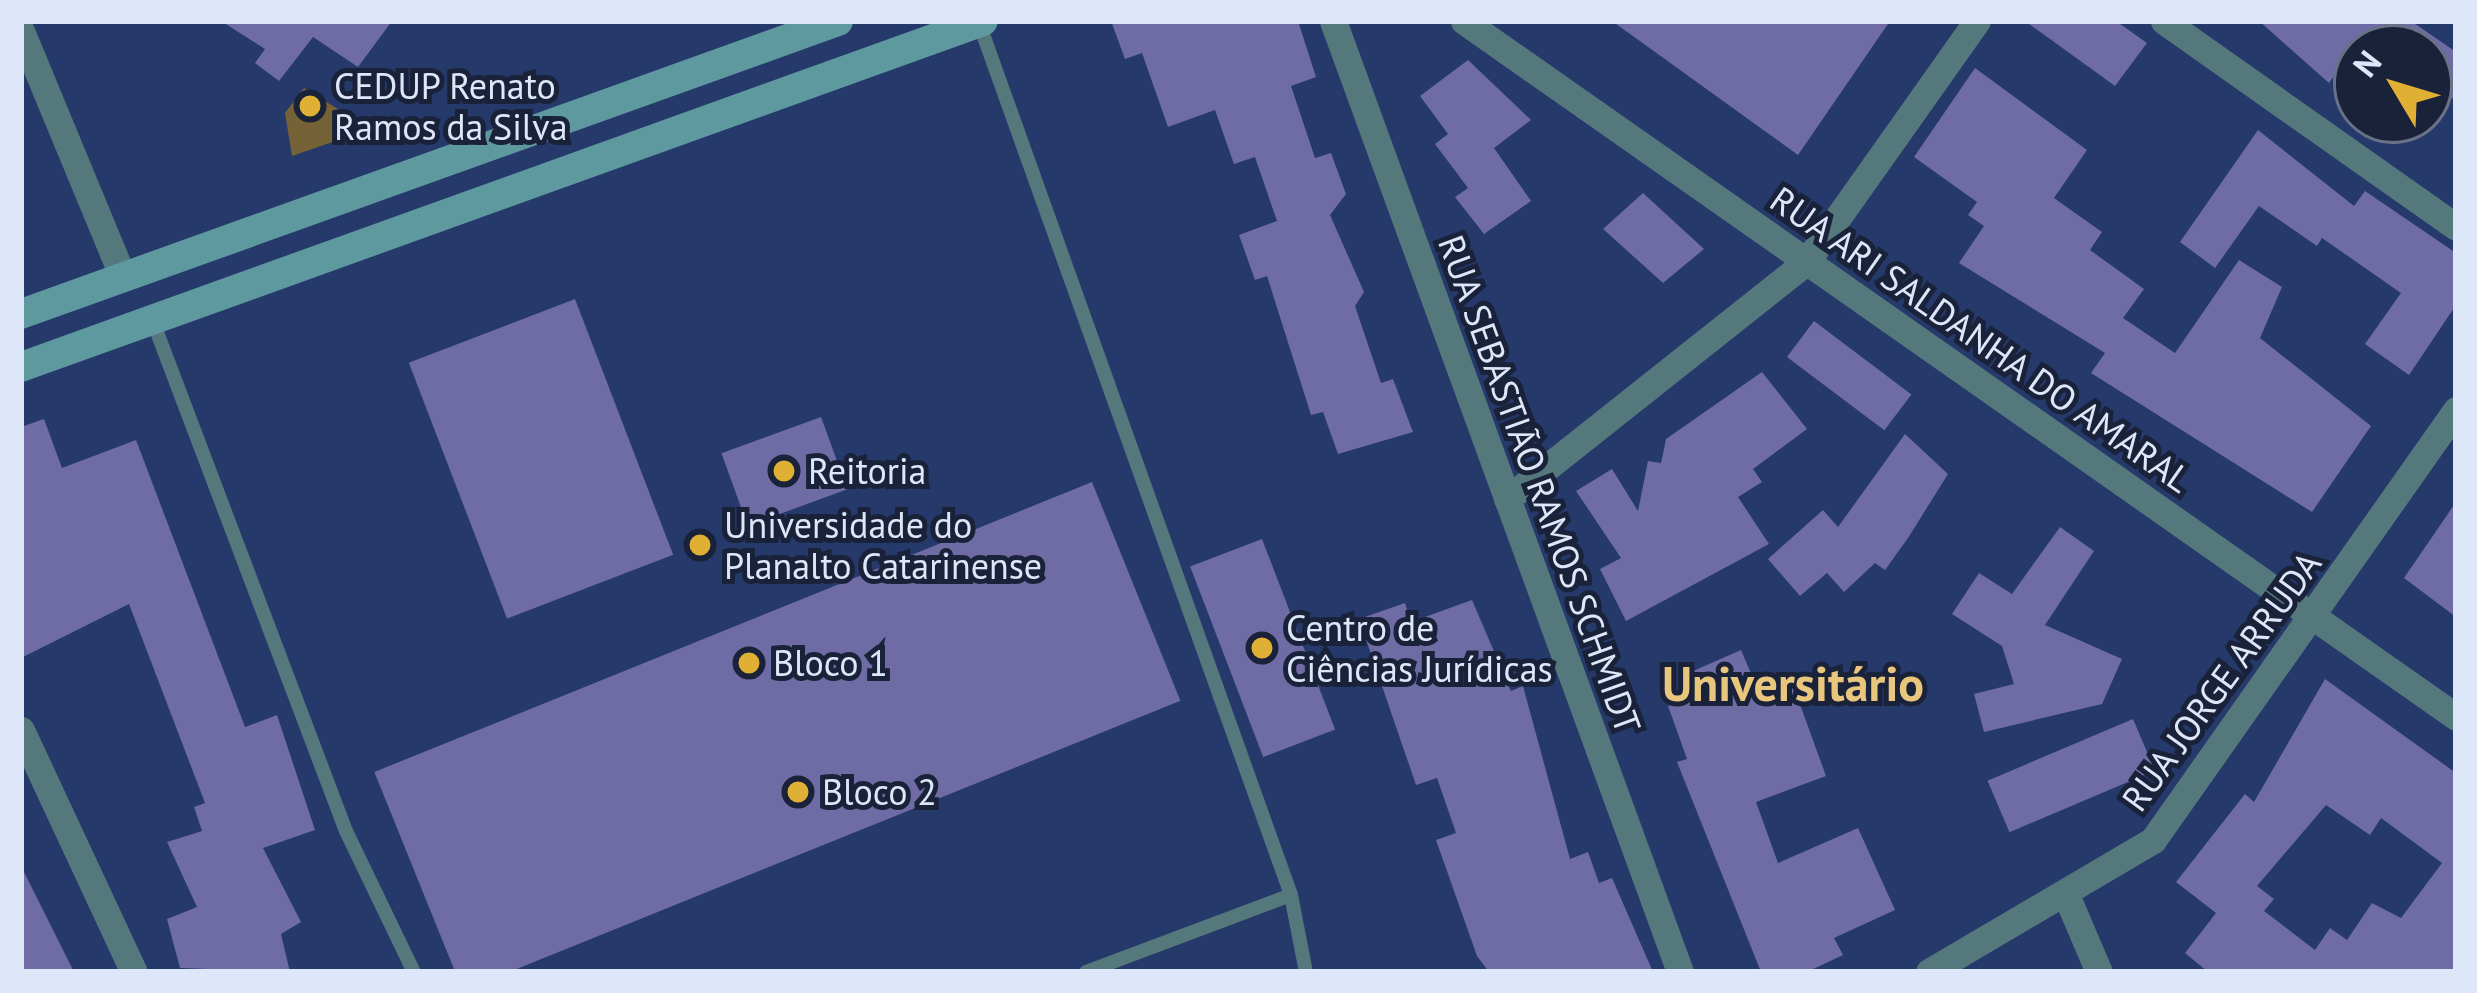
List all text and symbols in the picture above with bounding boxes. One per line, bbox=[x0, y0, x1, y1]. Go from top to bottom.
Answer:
north arrow bbox=[2333, 24, 2453, 144]
text: N bbox=[2343, 42, 2390, 85]
place label: CEDUP Renato Ramos da Silva bbox=[334, 63, 568, 148]
marker: CEDUP Renato Ramos da Silva bbox=[297, 93, 323, 119]
street label: RUA ARI SALDANHA DO AMARAL bbox=[1760, 176, 2202, 502]
street label: RUA SEBASTIÃO RAMOS SCHMIDT bbox=[1429, 229, 1651, 739]
place label: Reitoria bbox=[808, 449, 926, 493]
marker: Reitoria bbox=[771, 458, 797, 484]
place label: Universidade do Planalto Catarinense bbox=[724, 502, 1042, 587]
marker: Universidade do Planalto Catarinense bbox=[687, 532, 713, 558]
street label: RUA JORGE ARRUDA bbox=[2112, 542, 2330, 820]
place label: Centro de Ciências Jurídicas bbox=[1286, 605, 1553, 690]
marker: Centro de Ciências Jurídicas bbox=[1249, 635, 1275, 661]
place label: Bloco 1 bbox=[773, 641, 888, 685]
marker: Bloco 1 bbox=[736, 650, 762, 676]
district label: Universitário bbox=[1662, 655, 1924, 713]
place label: Bloco 2 bbox=[822, 770, 937, 814]
marker: Bloco 2 bbox=[785, 779, 811, 805]

